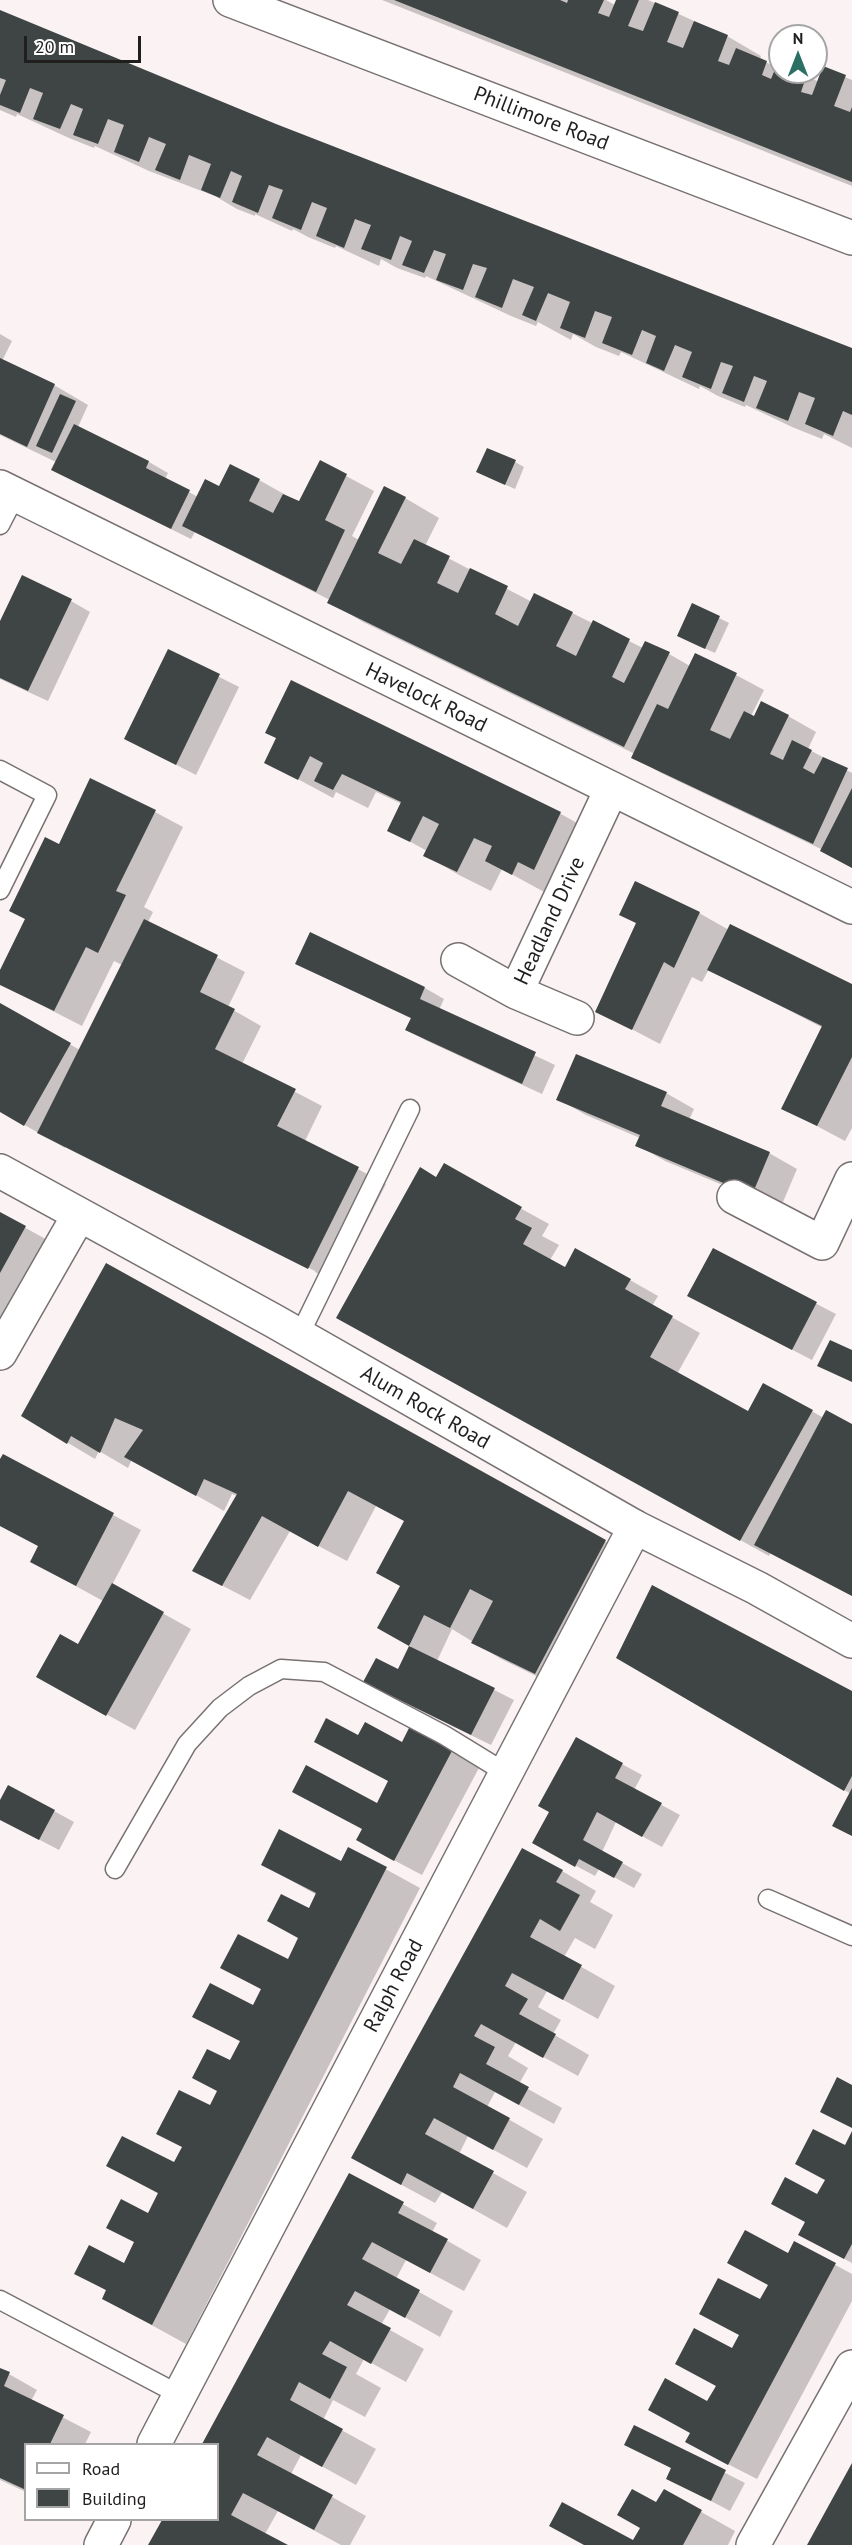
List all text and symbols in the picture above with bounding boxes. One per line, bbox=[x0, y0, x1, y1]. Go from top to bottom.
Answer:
scale bar bbox=[27, 24, 144, 62]
north arrow bbox=[768, 24, 828, 84]
text: N bbox=[793, 28, 803, 48]
text: 20 m bbox=[35, 35, 74, 58]
street label: Phillimore Road bbox=[470, 82, 612, 156]
street label: Havelock Road bbox=[361, 658, 491, 738]
street label: Headland Drive bbox=[509, 853, 591, 989]
street label: Alum Rock Road bbox=[356, 1361, 494, 1455]
street label: Ralph Road bbox=[359, 1935, 429, 2037]
legend bbox=[24, 2443, 219, 2521]
text: Road bbox=[82, 2457, 120, 2480]
text: Building bbox=[82, 2487, 146, 2510]

